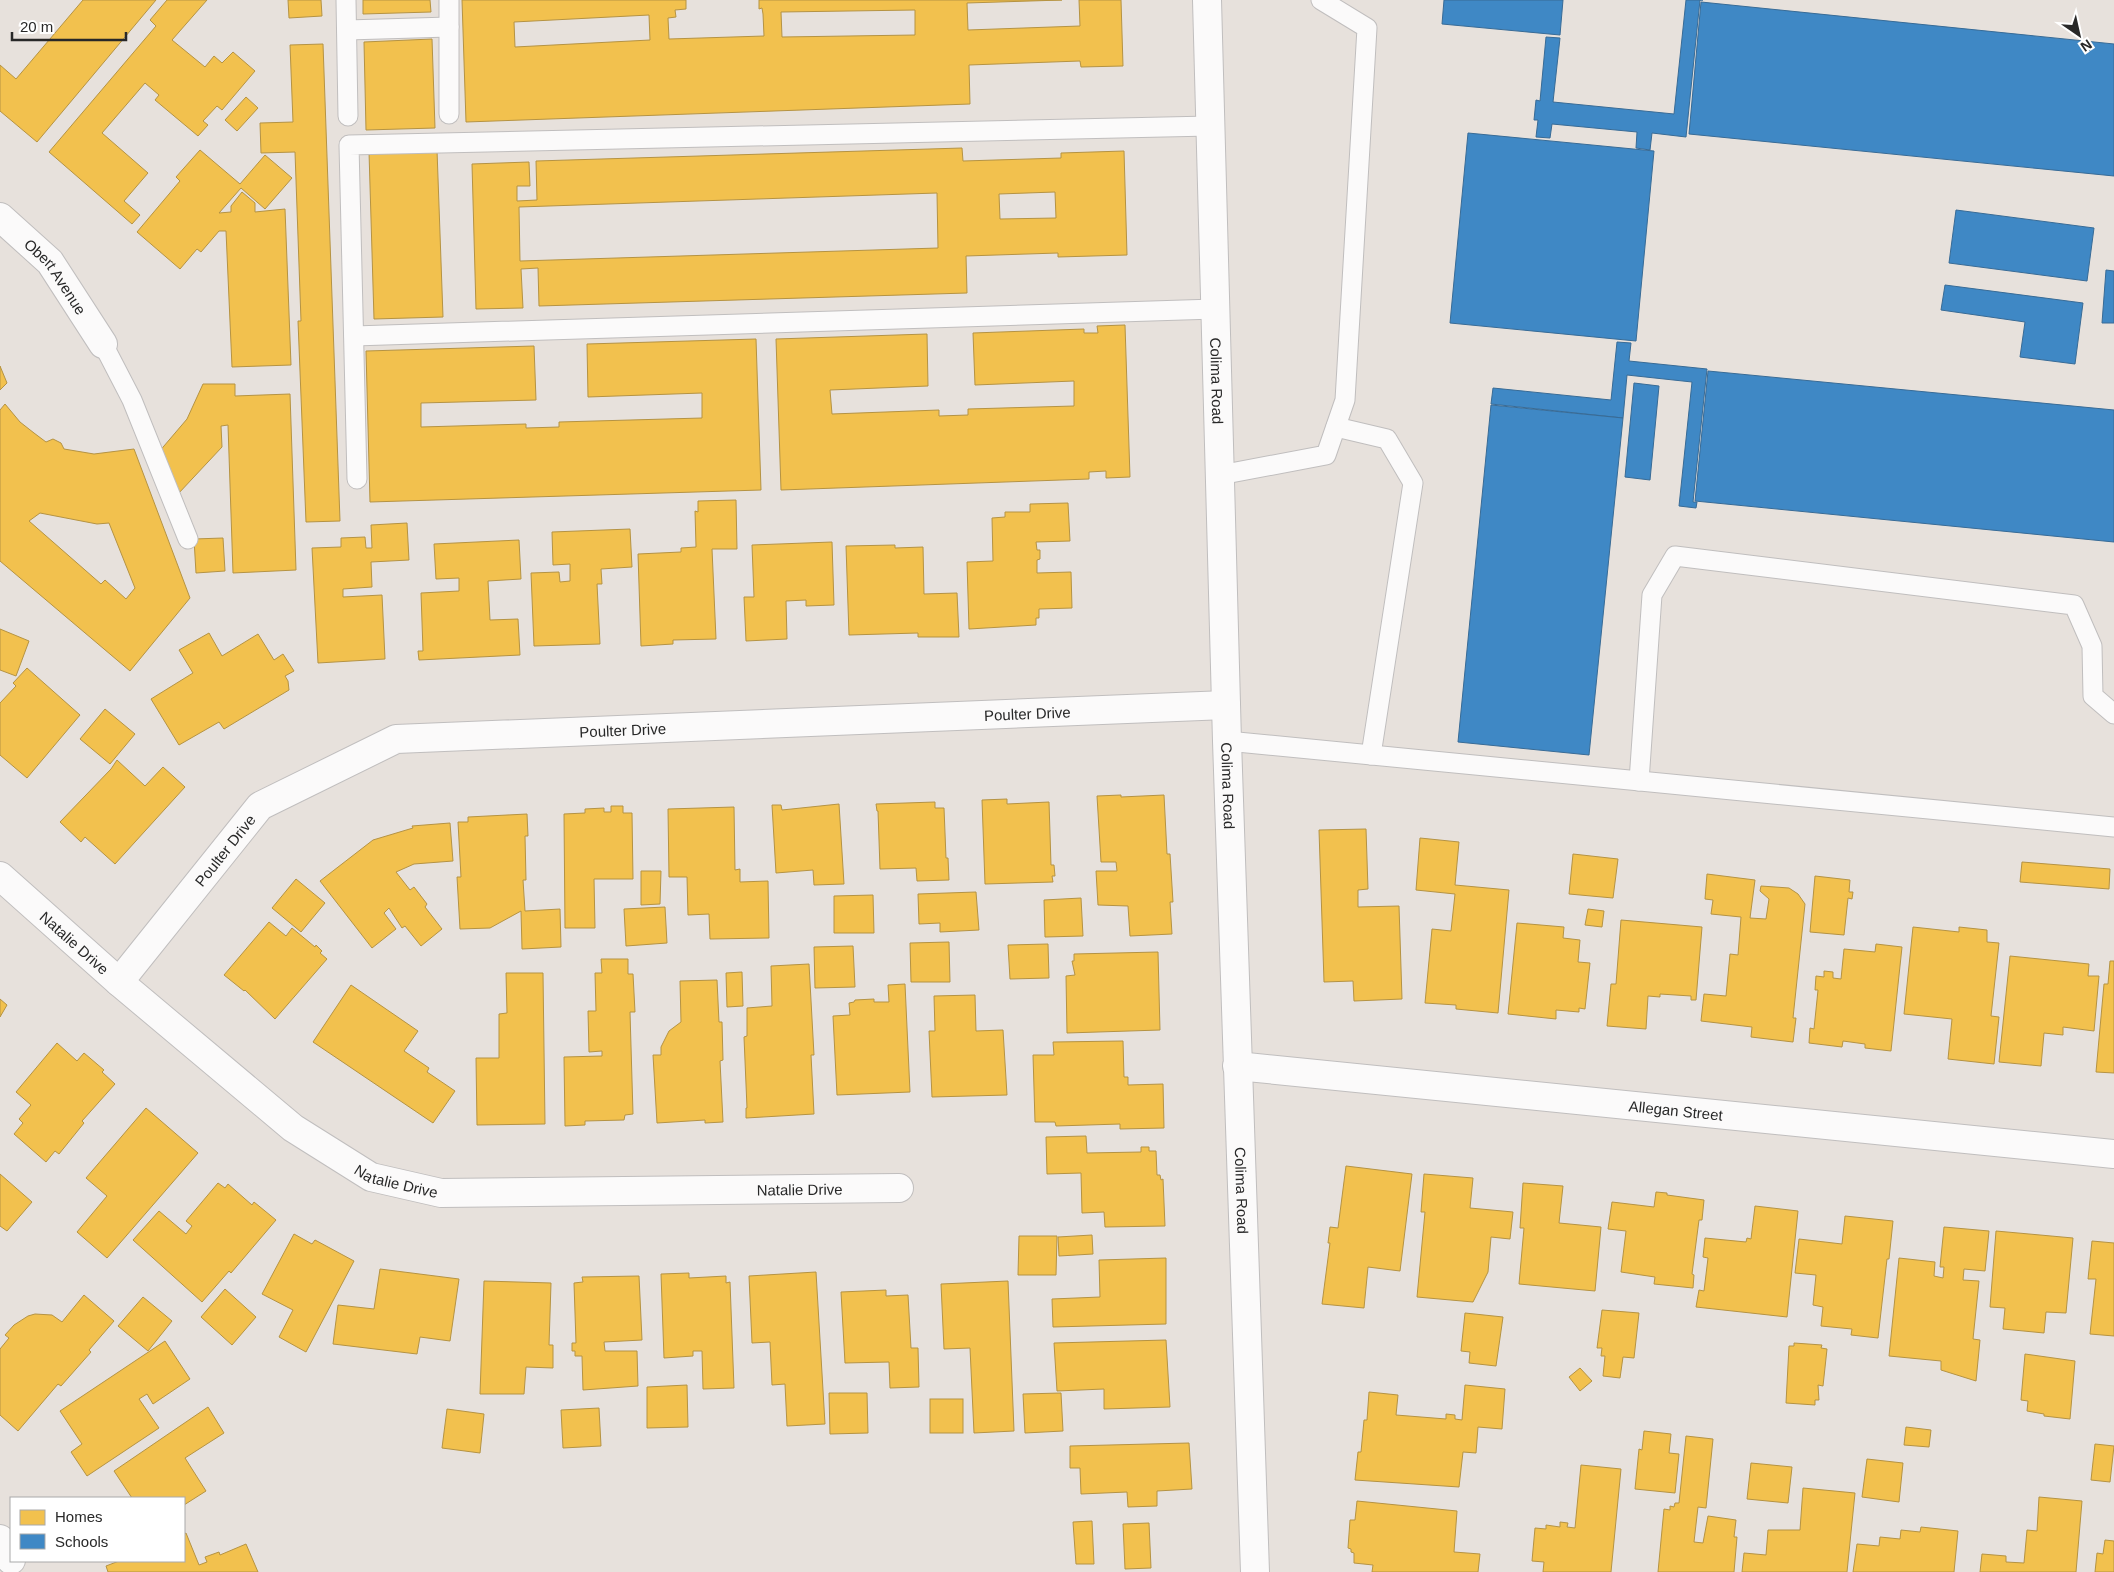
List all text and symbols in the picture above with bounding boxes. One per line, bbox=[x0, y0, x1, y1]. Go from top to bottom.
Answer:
scale bar bbox=[12, 10, 126, 42]
north arrow bbox=[2054, 10, 2104, 60]
text: 20 m bbox=[20, 18, 53, 35]
text: N bbox=[2078, 36, 2095, 55]
street label: Obert Avenue bbox=[21, 235, 90, 317]
street label: Colima Road bbox=[1208, 337, 1227, 424]
street label: Poulter Drive bbox=[984, 703, 1071, 723]
street label: Poulter Drive bbox=[579, 719, 666, 740]
street label: Colima Road bbox=[1219, 742, 1238, 829]
street label: Poulter Drive bbox=[191, 811, 258, 889]
street label: Natalie Drive bbox=[37, 908, 112, 977]
street label: Allegan Street bbox=[1628, 1097, 1724, 1123]
street label: Colima Road bbox=[1232, 1147, 1252, 1234]
street label: Natalie Drive bbox=[352, 1160, 440, 1201]
street label: Natalie Drive bbox=[756, 1180, 843, 1198]
legend bbox=[10, 1497, 185, 1562]
text: Homes bbox=[55, 1508, 103, 1525]
text: Schools bbox=[55, 1533, 108, 1550]

